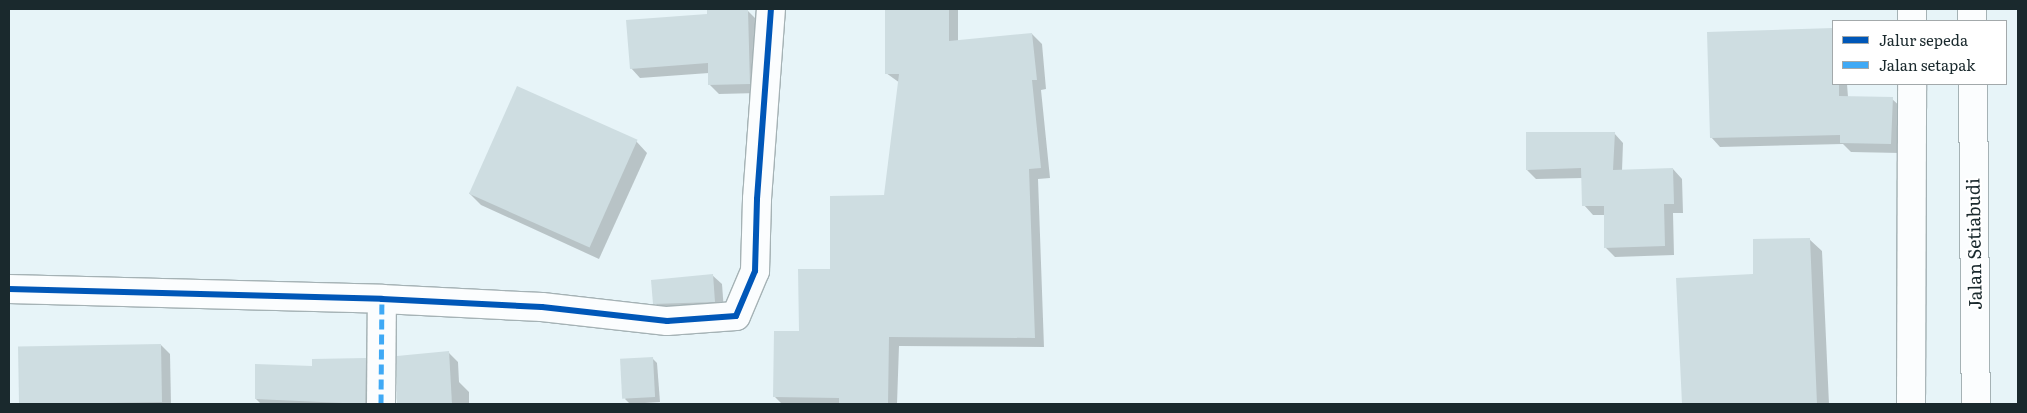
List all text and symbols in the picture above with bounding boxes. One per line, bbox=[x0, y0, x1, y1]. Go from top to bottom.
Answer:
legend bbox=[1832, 20, 2007, 85]
text: Jalur sepeda bbox=[1879, 28, 1968, 51]
text: Jalan setapak bbox=[1879, 53, 1975, 76]
street label: Jalan Setiabudi bbox=[1962, 178, 1986, 310]

